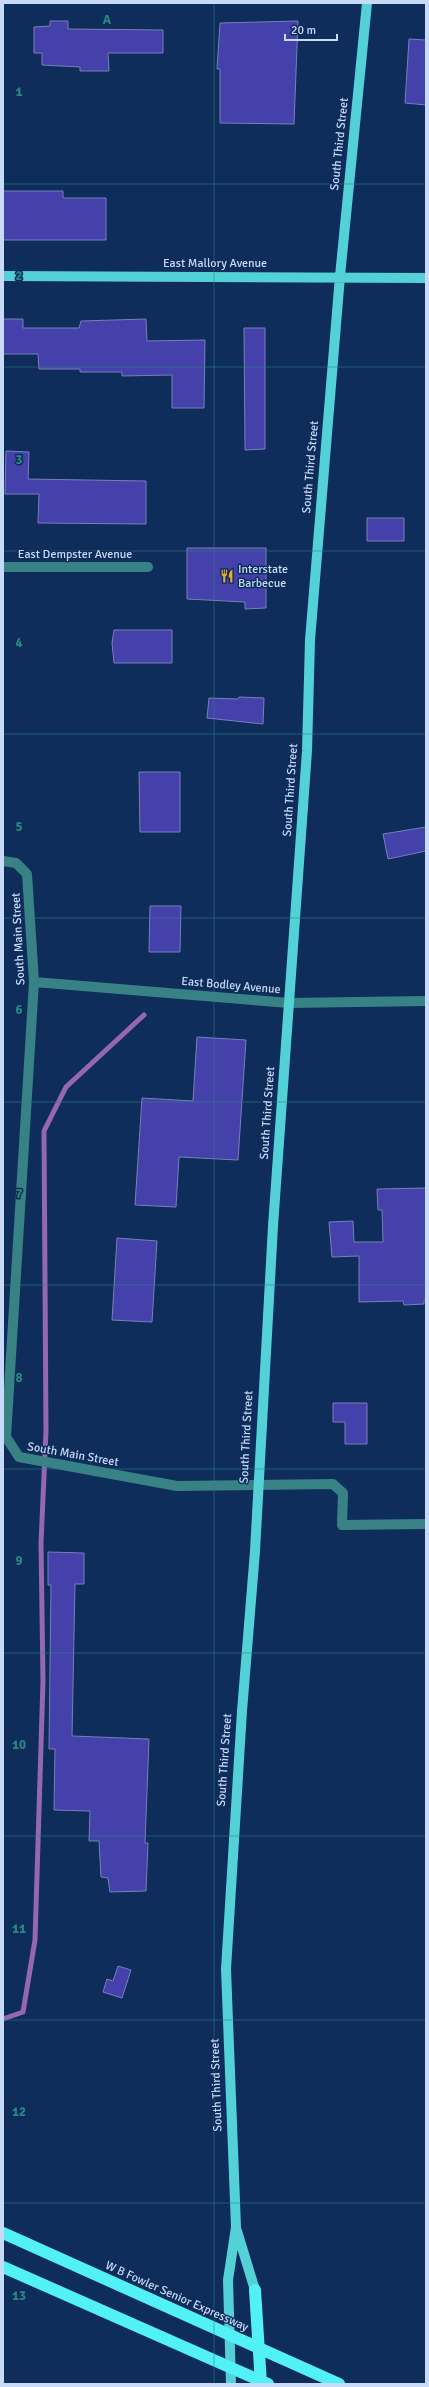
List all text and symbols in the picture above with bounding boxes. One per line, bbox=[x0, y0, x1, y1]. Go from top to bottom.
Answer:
text: A bbox=[103, 12, 112, 28]
scale bar bbox=[285, 16, 337, 42]
text: 20 m bbox=[291, 23, 316, 38]
text: 1 bbox=[15, 84, 23, 100]
street label: South Third Street bbox=[327, 97, 352, 191]
street label: East Mallory Avenue bbox=[163, 256, 267, 271]
text: 2 bbox=[15, 268, 23, 284]
street label: South Third Street bbox=[299, 420, 322, 514]
text: 3 bbox=[15, 452, 23, 468]
street label: East Dempster Avenue bbox=[18, 547, 132, 562]
place label: Interstate Barbecue bbox=[238, 562, 288, 591]
restaurant icon: Interstate Barbecue bbox=[219, 568, 235, 584]
text: 4 bbox=[15, 635, 23, 651]
street label: South Third Street bbox=[280, 743, 301, 837]
text: 5 bbox=[15, 819, 23, 835]
street label: South Main Street bbox=[9, 892, 28, 985]
street label: East Bodley Avenue bbox=[181, 974, 281, 997]
text: 6 bbox=[15, 1002, 23, 1018]
street label: South Third Street bbox=[257, 1066, 278, 1160]
text: 7 bbox=[15, 1186, 23, 1202]
text: 8 bbox=[15, 1370, 23, 1386]
street label: South Third Street bbox=[237, 1390, 256, 1484]
street label: South Main Street bbox=[26, 1439, 120, 1470]
text: 9 bbox=[15, 1553, 23, 1569]
street label: South Third Street bbox=[214, 1713, 235, 1807]
text: 10 bbox=[12, 1737, 26, 1753]
text: 11 bbox=[12, 1921, 26, 1937]
street label: South Third Street bbox=[207, 2038, 226, 2132]
text: 12 bbox=[12, 2104, 26, 2120]
street label: W B Fowler Senior Expressway bbox=[103, 2258, 251, 2335]
text: 13 bbox=[12, 2288, 26, 2304]

